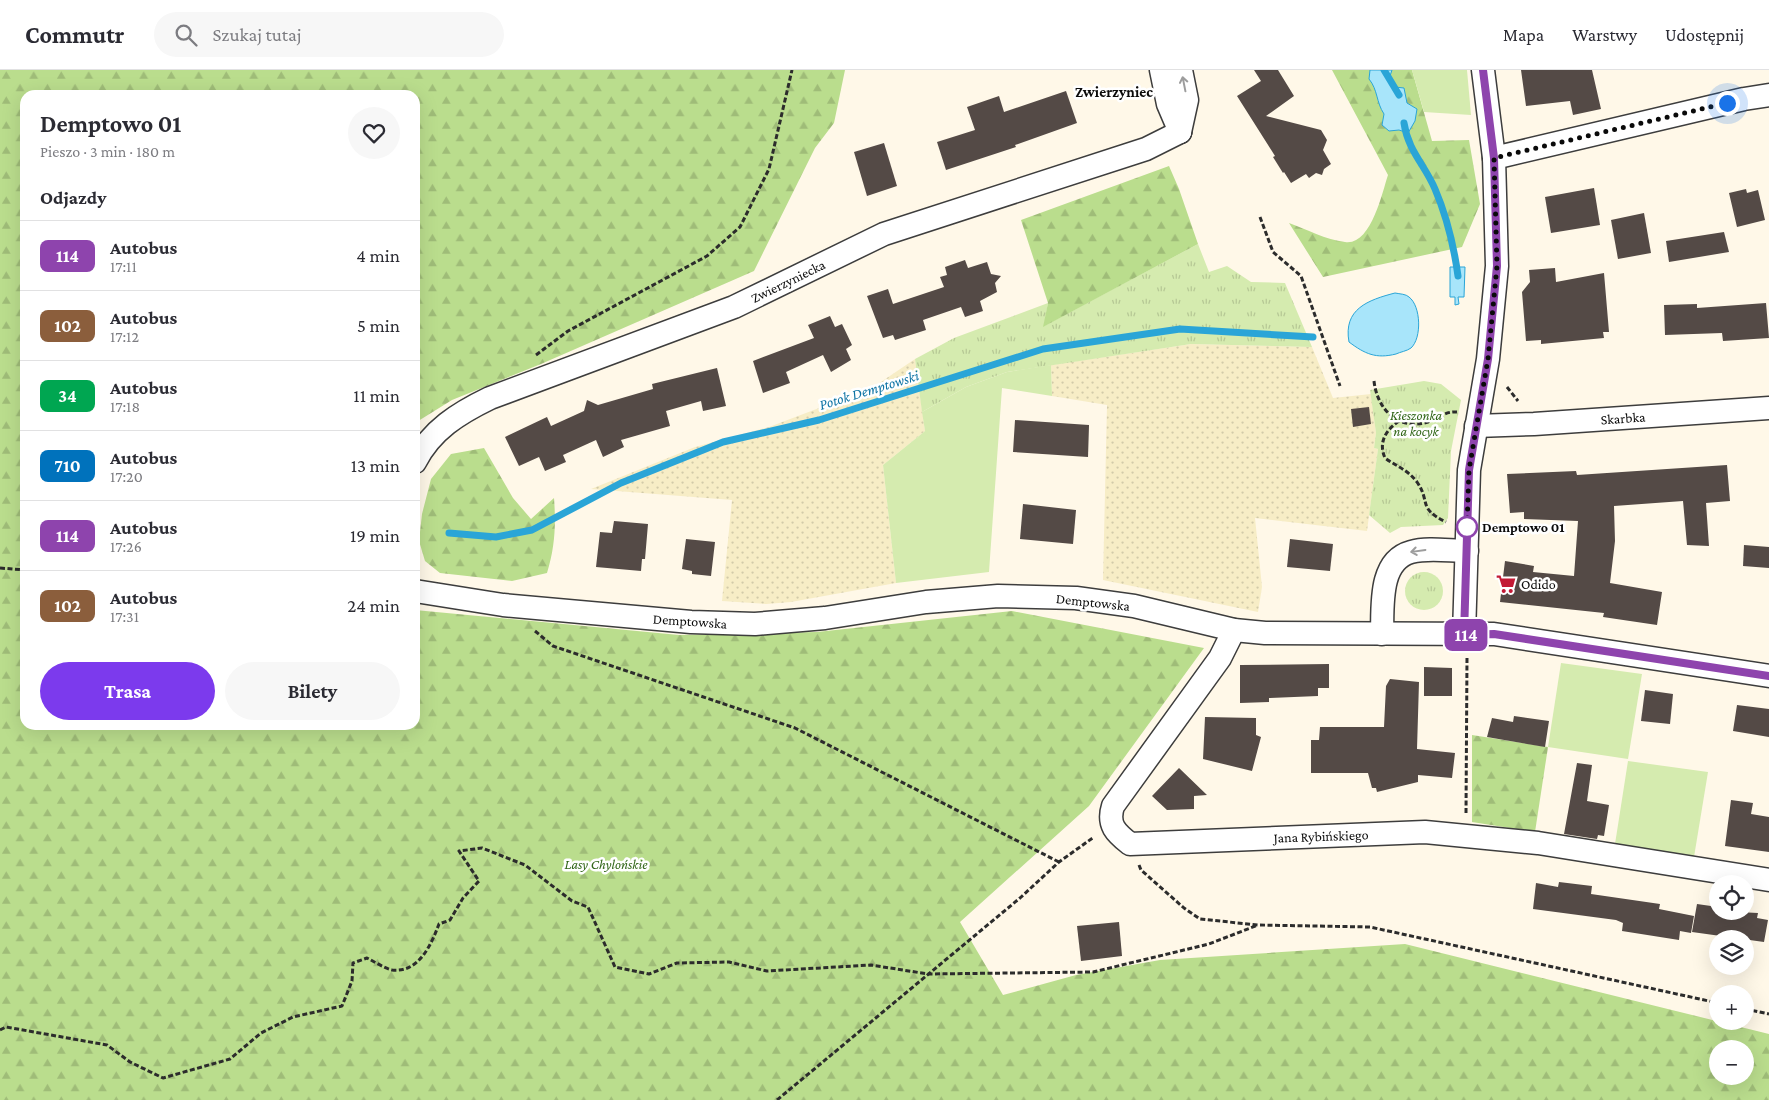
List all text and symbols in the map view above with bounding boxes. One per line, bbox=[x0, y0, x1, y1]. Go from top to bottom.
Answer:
search box bbox=[154, 12, 504, 57]
text: Commutr bbox=[25, 21, 124, 48]
icon: search bbox=[172, 21, 200, 49]
text: Szukaj tutaj bbox=[212, 24, 301, 45]
text: Mapa bbox=[1503, 25, 1544, 45]
text: Warstwy bbox=[1572, 25, 1637, 45]
text: Udostępnij bbox=[1665, 25, 1744, 45]
one-way arrow bbox=[1179, 77, 1188, 93]
district label: Zwierzyniec bbox=[1075, 84, 1153, 100]
your location bbox=[1715, 91, 1740, 116]
button: heart bbox=[348, 107, 400, 159]
text: Demptowo 01 bbox=[40, 110, 181, 137]
text: Pieszo · 3 min · 180 m bbox=[40, 143, 175, 160]
text: Odjazdy bbox=[40, 187, 106, 208]
text: Autobus bbox=[110, 237, 177, 258]
text: 4 min bbox=[356, 245, 400, 266]
text: 114 bbox=[56, 246, 79, 266]
street label: Zwierzyniecka bbox=[748, 256, 828, 306]
text: 17:11 bbox=[110, 258, 137, 275]
text: Autobus bbox=[110, 307, 177, 328]
text: 5 min bbox=[357, 315, 400, 336]
text: 102 bbox=[54, 316, 81, 336]
text: 17:12 bbox=[110, 328, 139, 345]
water label: Potok Demptowski bbox=[817, 367, 922, 414]
text: Autobus bbox=[110, 377, 177, 398]
text: 11 min bbox=[353, 385, 400, 406]
text: 34 bbox=[58, 386, 77, 406]
text: 17:18 bbox=[110, 398, 140, 415]
park label: Kieszonka na kocyk bbox=[1390, 407, 1443, 439]
street label: Skarbka bbox=[1600, 408, 1646, 428]
text: Autobus bbox=[110, 447, 177, 468]
text: 13 min bbox=[351, 455, 400, 476]
text: 710 bbox=[54, 456, 81, 476]
text: 17:20 bbox=[110, 468, 143, 485]
marker: Demptowo 01 bbox=[1456, 516, 1478, 538]
text: Autobus bbox=[110, 517, 177, 538]
place label: Demptowo 01 bbox=[1482, 519, 1564, 535]
text: 19 min bbox=[350, 525, 400, 546]
text: 114 bbox=[56, 526, 79, 546]
text: 17:26 bbox=[110, 538, 142, 555]
one-way arrow bbox=[1410, 546, 1426, 556]
supermarket icon: Odido bbox=[1495, 573, 1517, 595]
place label: Odido bbox=[1521, 576, 1556, 592]
text: Autobus bbox=[110, 587, 177, 608]
street label: Demptowska bbox=[1055, 590, 1131, 614]
text: 24 min bbox=[347, 595, 400, 616]
text: 102 bbox=[54, 596, 81, 616]
text: 17:31 bbox=[110, 608, 139, 625]
street label: Demptowska bbox=[652, 610, 728, 632]
line badge: 114 bbox=[1437, 619, 1495, 651]
text: 114 bbox=[1454, 625, 1478, 645]
button: Trasa bbox=[40, 662, 215, 720]
button: Bilety bbox=[225, 662, 400, 720]
street label: Jana Rybińskiego bbox=[1271, 826, 1369, 846]
park label: Lasy Chylońskie bbox=[564, 856, 648, 872]
map controls bbox=[1709, 875, 1754, 1085]
button: locate bbox=[1709, 875, 1754, 920]
button: layers bbox=[1709, 930, 1754, 975]
button: + bbox=[1709, 985, 1754, 1030]
button: − bbox=[1709, 1040, 1754, 1085]

